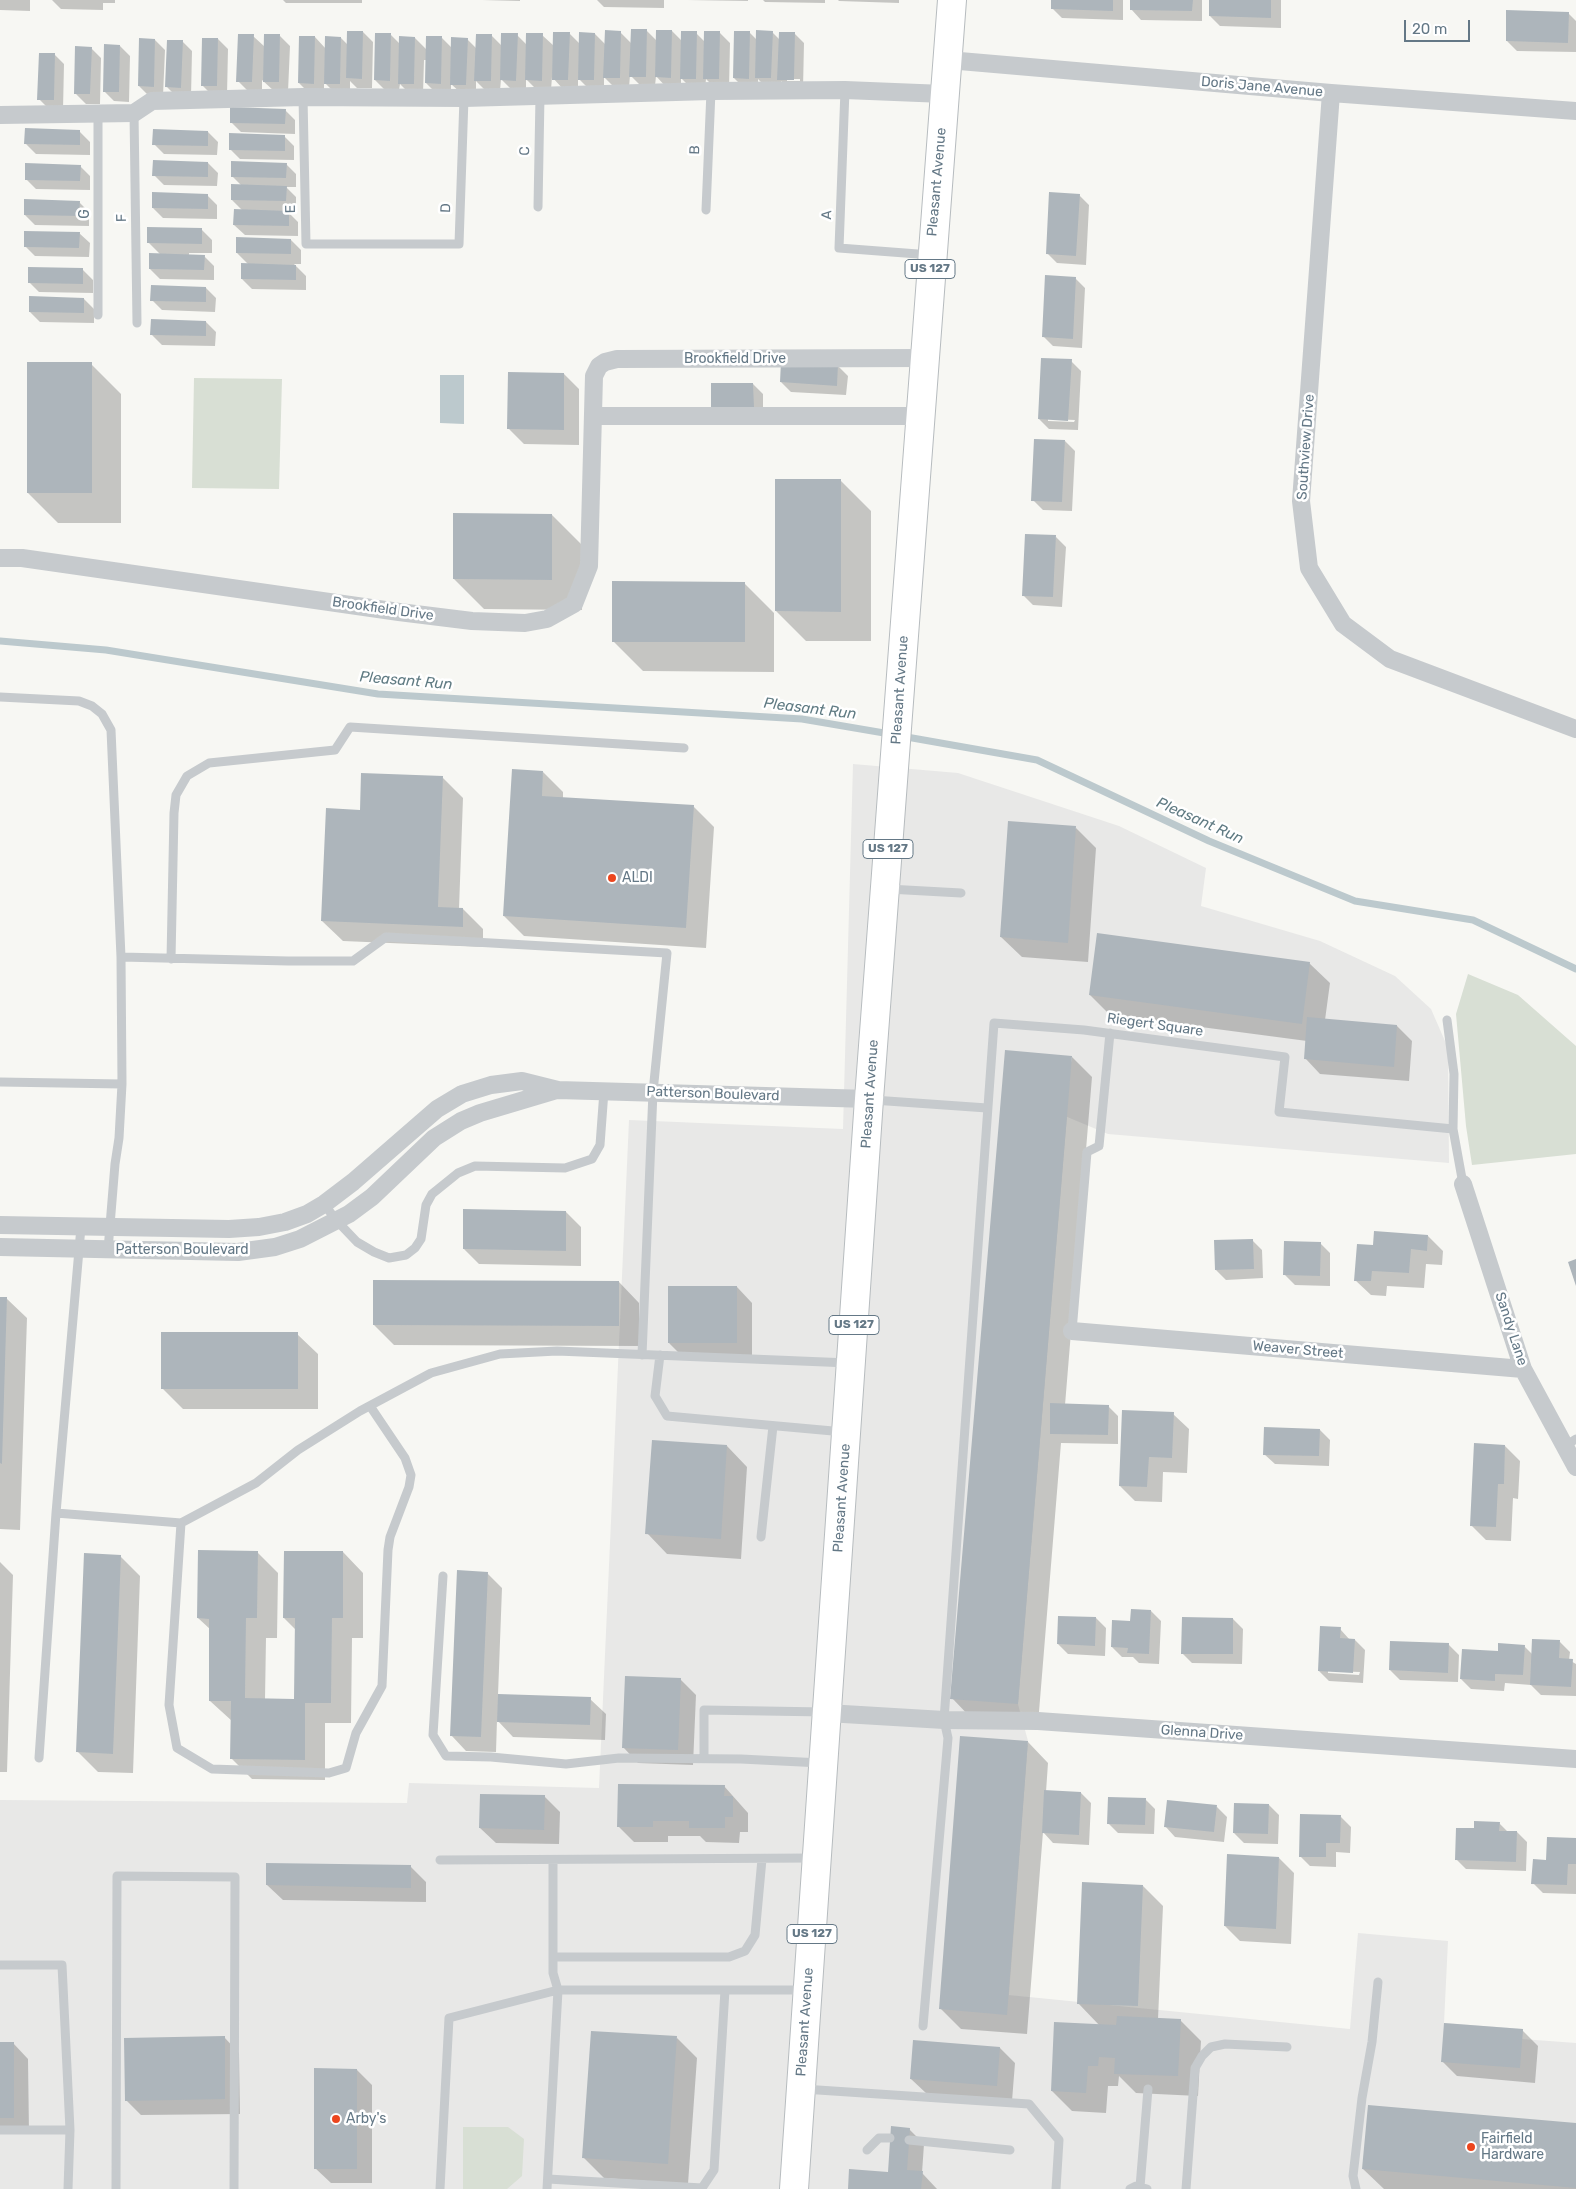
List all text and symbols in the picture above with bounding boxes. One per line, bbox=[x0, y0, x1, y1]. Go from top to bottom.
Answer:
scale bar bbox=[1406, 10, 1472, 42]
text: 20 m bbox=[1412, 20, 1447, 38]
street label: Doris Jane Avenue bbox=[1200, 73, 1324, 101]
street label: Pleasant Avenue bbox=[924, 127, 950, 237]
street label: B bbox=[686, 145, 704, 155]
street label: C bbox=[517, 146, 533, 156]
street label: D bbox=[437, 203, 455, 213]
street label: E bbox=[283, 205, 299, 213]
street label: G bbox=[77, 209, 93, 219]
street label: A bbox=[818, 210, 836, 220]
street label: F bbox=[114, 214, 130, 222]
road number: US 127 bbox=[905, 260, 955, 278]
street label: Brookfield Drive bbox=[684, 351, 786, 367]
street label: Southview Drive bbox=[1294, 393, 1318, 501]
street label: Brookfield Drive bbox=[331, 594, 435, 624]
street label: Pleasant Avenue bbox=[888, 635, 912, 745]
water label: Pleasant Run bbox=[359, 668, 453, 694]
water label: Pleasant Run bbox=[763, 694, 857, 724]
water label: Pleasant Run bbox=[1154, 794, 1246, 848]
road number: US 127 bbox=[863, 840, 913, 859]
place label: ALDI bbox=[622, 870, 653, 886]
marker: ALDI bbox=[606, 872, 618, 884]
street label: Riegert Square bbox=[1106, 1010, 1204, 1040]
street label: Pleasant Avenue bbox=[858, 1039, 882, 1149]
street label: Patterson Boulevard bbox=[646, 1083, 780, 1105]
street label: Patterson Boulevard bbox=[115, 1242, 249, 1258]
street label: Sandy Lane bbox=[1491, 1290, 1531, 1368]
road number: US 127 bbox=[829, 1316, 879, 1334]
street label: Weaver Street bbox=[1252, 1338, 1344, 1362]
street label: Pleasant Avenue bbox=[830, 1443, 854, 1553]
street label: Glenna Drive bbox=[1160, 1722, 1244, 1744]
road number: US 127 bbox=[787, 1925, 837, 1944]
street label: Pleasant Avenue bbox=[793, 1967, 817, 2077]
place label: Arby's bbox=[346, 2111, 386, 2127]
marker: Arby's bbox=[330, 2113, 342, 2125]
place label: Fairfield Hardware bbox=[1481, 2131, 1544, 2164]
marker: Fairfield Hardware bbox=[1465, 2141, 1477, 2153]

